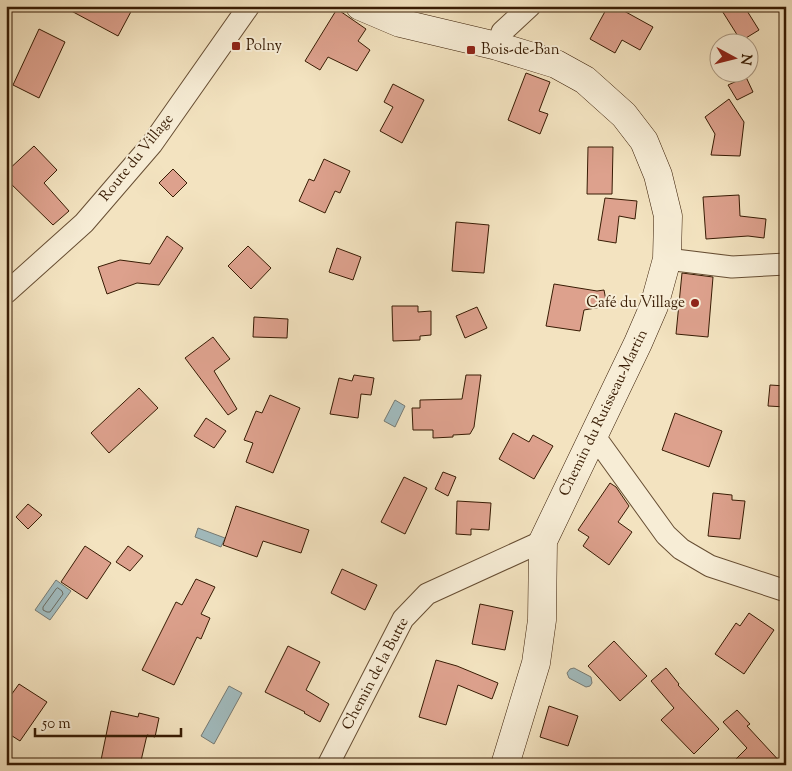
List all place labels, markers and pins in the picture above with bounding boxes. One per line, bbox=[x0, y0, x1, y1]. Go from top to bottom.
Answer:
place label: Polny bbox=[246, 36, 283, 57]
marker: Polny bbox=[230, 40, 242, 52]
place label: Bois-de-Ban bbox=[481, 40, 560, 61]
marker: Bois-de-Ban bbox=[465, 44, 477, 56]
place label: Café du Village bbox=[586, 293, 685, 314]
marker: Café du Village bbox=[689, 297, 701, 309]

